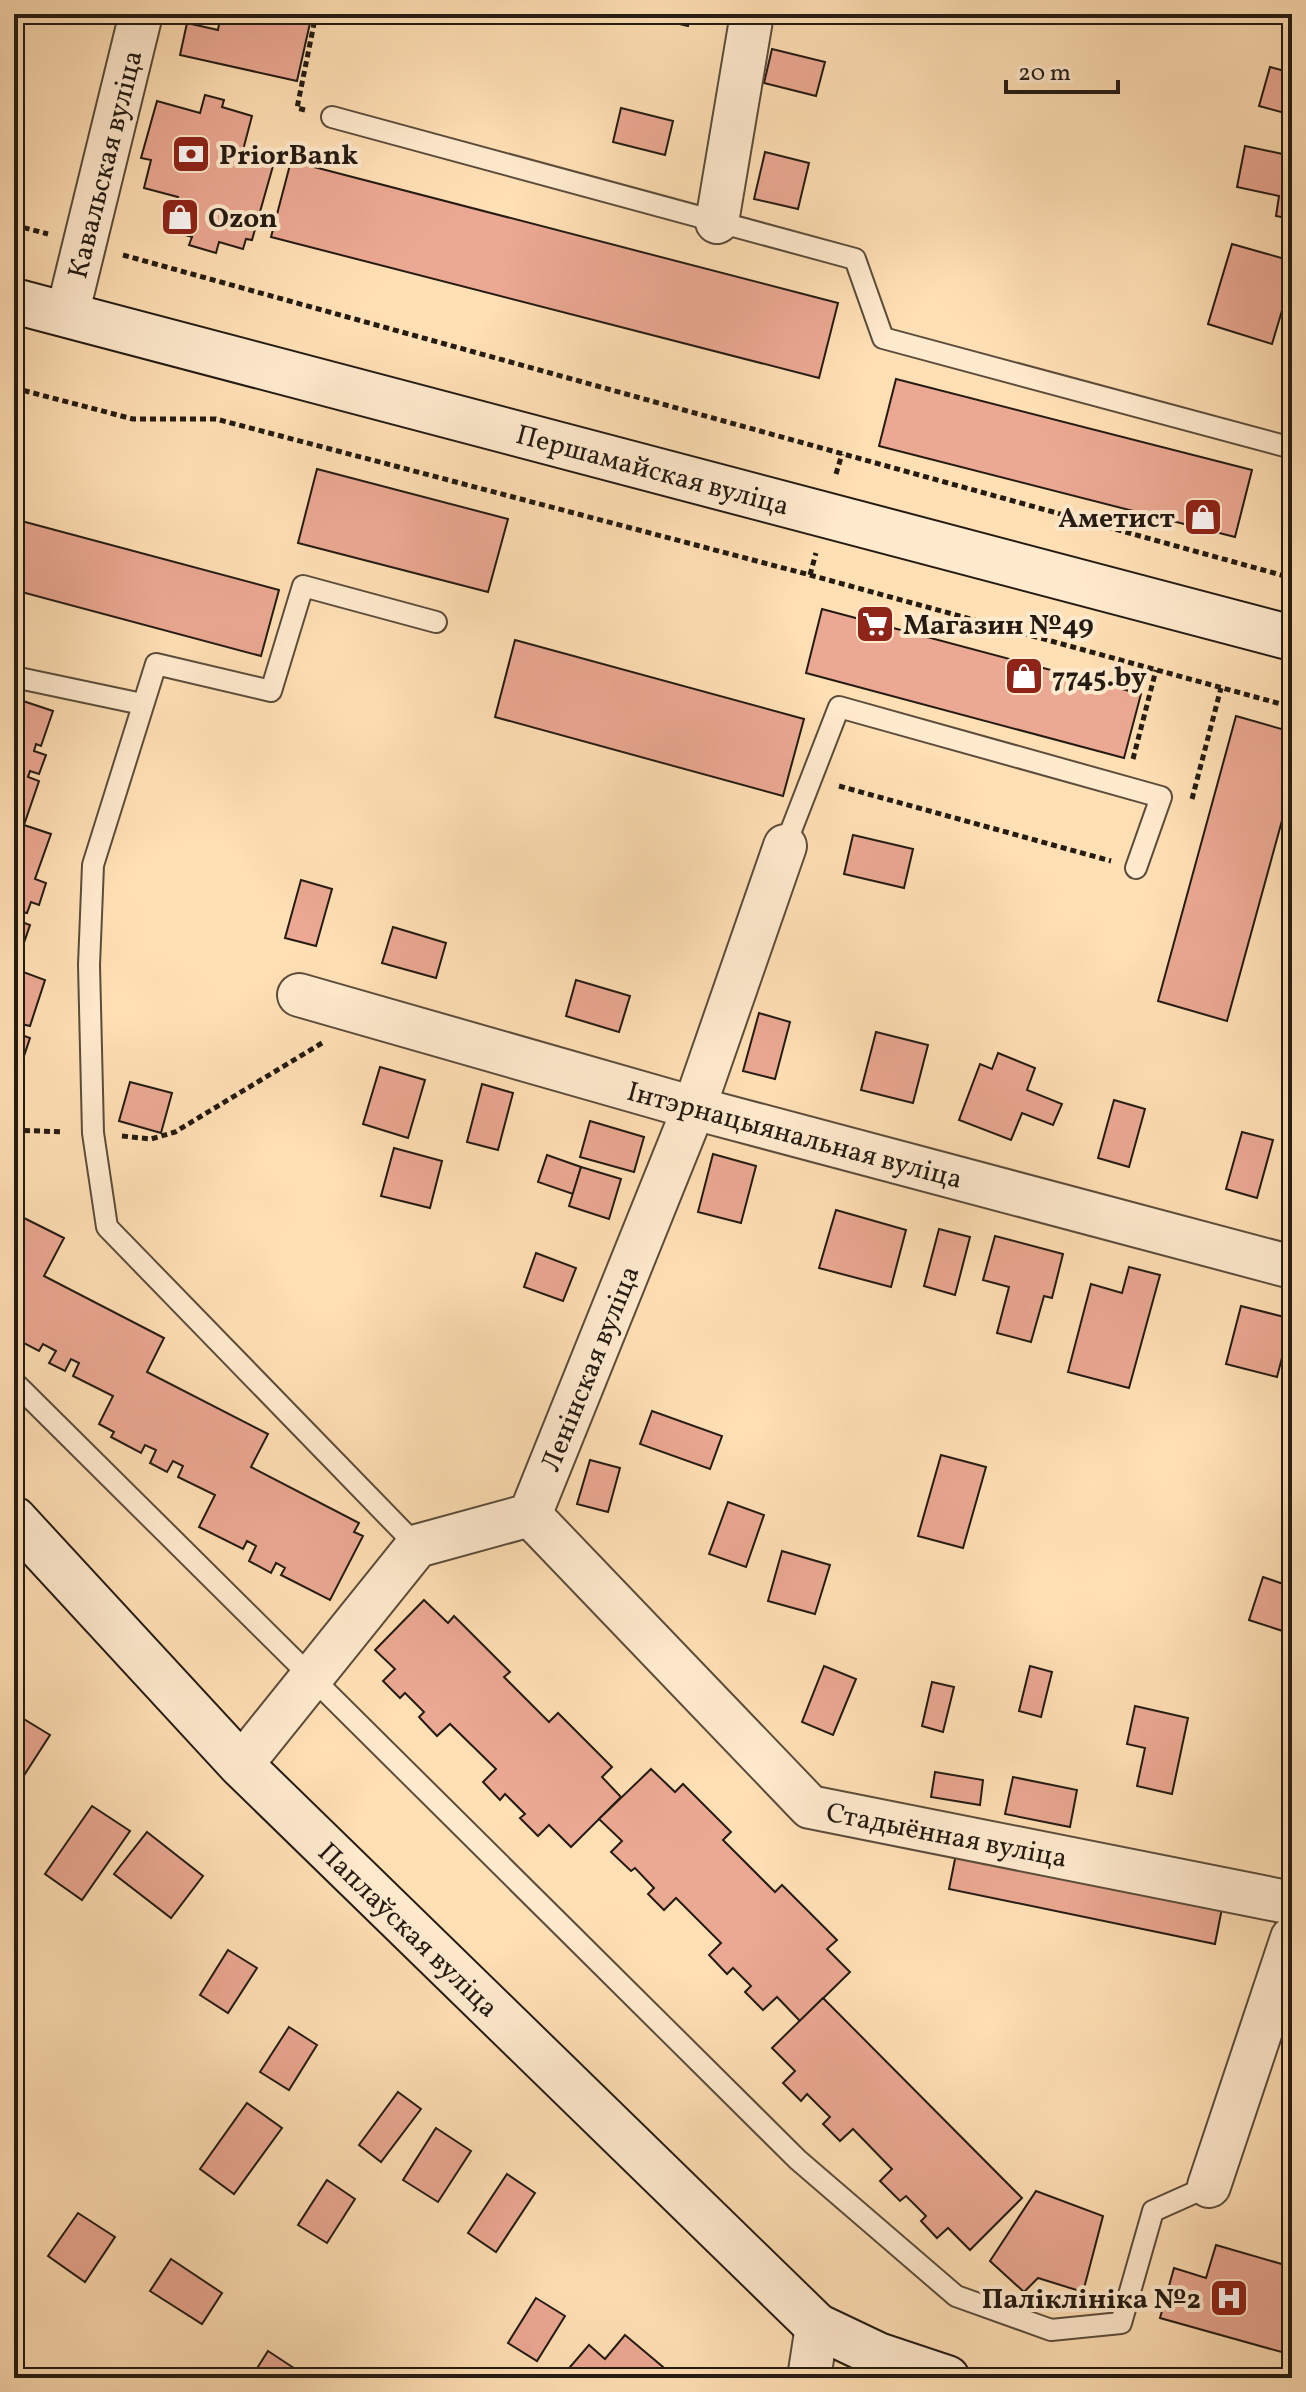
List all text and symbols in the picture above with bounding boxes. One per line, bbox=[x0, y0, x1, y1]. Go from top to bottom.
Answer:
scale bar bbox=[1006, 44, 1118, 94]
street label: Кавальская вуліца bbox=[59, 46, 154, 283]
text: 20 m bbox=[1018, 57, 1071, 91]
bank icon: PriorBank bbox=[170, 133, 212, 175]
place label: PriorBank bbox=[219, 137, 358, 176]
shop icon: Ozon bbox=[159, 196, 201, 238]
place label: Ozon bbox=[208, 200, 278, 239]
street label: Першамайская вуліца bbox=[511, 416, 793, 527]
shop icon: Аметист bbox=[1182, 496, 1224, 538]
place label: Аметист bbox=[1058, 500, 1176, 539]
supermarket icon: Магазин №49 bbox=[854, 603, 896, 645]
place label: Магазин №49 bbox=[903, 607, 1094, 646]
shop icon: 7745.by bbox=[1003, 655, 1045, 697]
place label: 7745.by bbox=[1052, 659, 1147, 698]
street label: Інтэрнацыянальная вуліца bbox=[622, 1073, 966, 1200]
street label: Ленінская вуліца bbox=[532, 1260, 650, 1478]
street label: Стадыённая вуліца bbox=[823, 1794, 1070, 1879]
street label: Паплаўская вуліца bbox=[308, 1834, 506, 2027]
hospital icon: Паліклініка №2 bbox=[1208, 2277, 1250, 2319]
place label: Паліклініка №2 bbox=[982, 2281, 1201, 2320]

